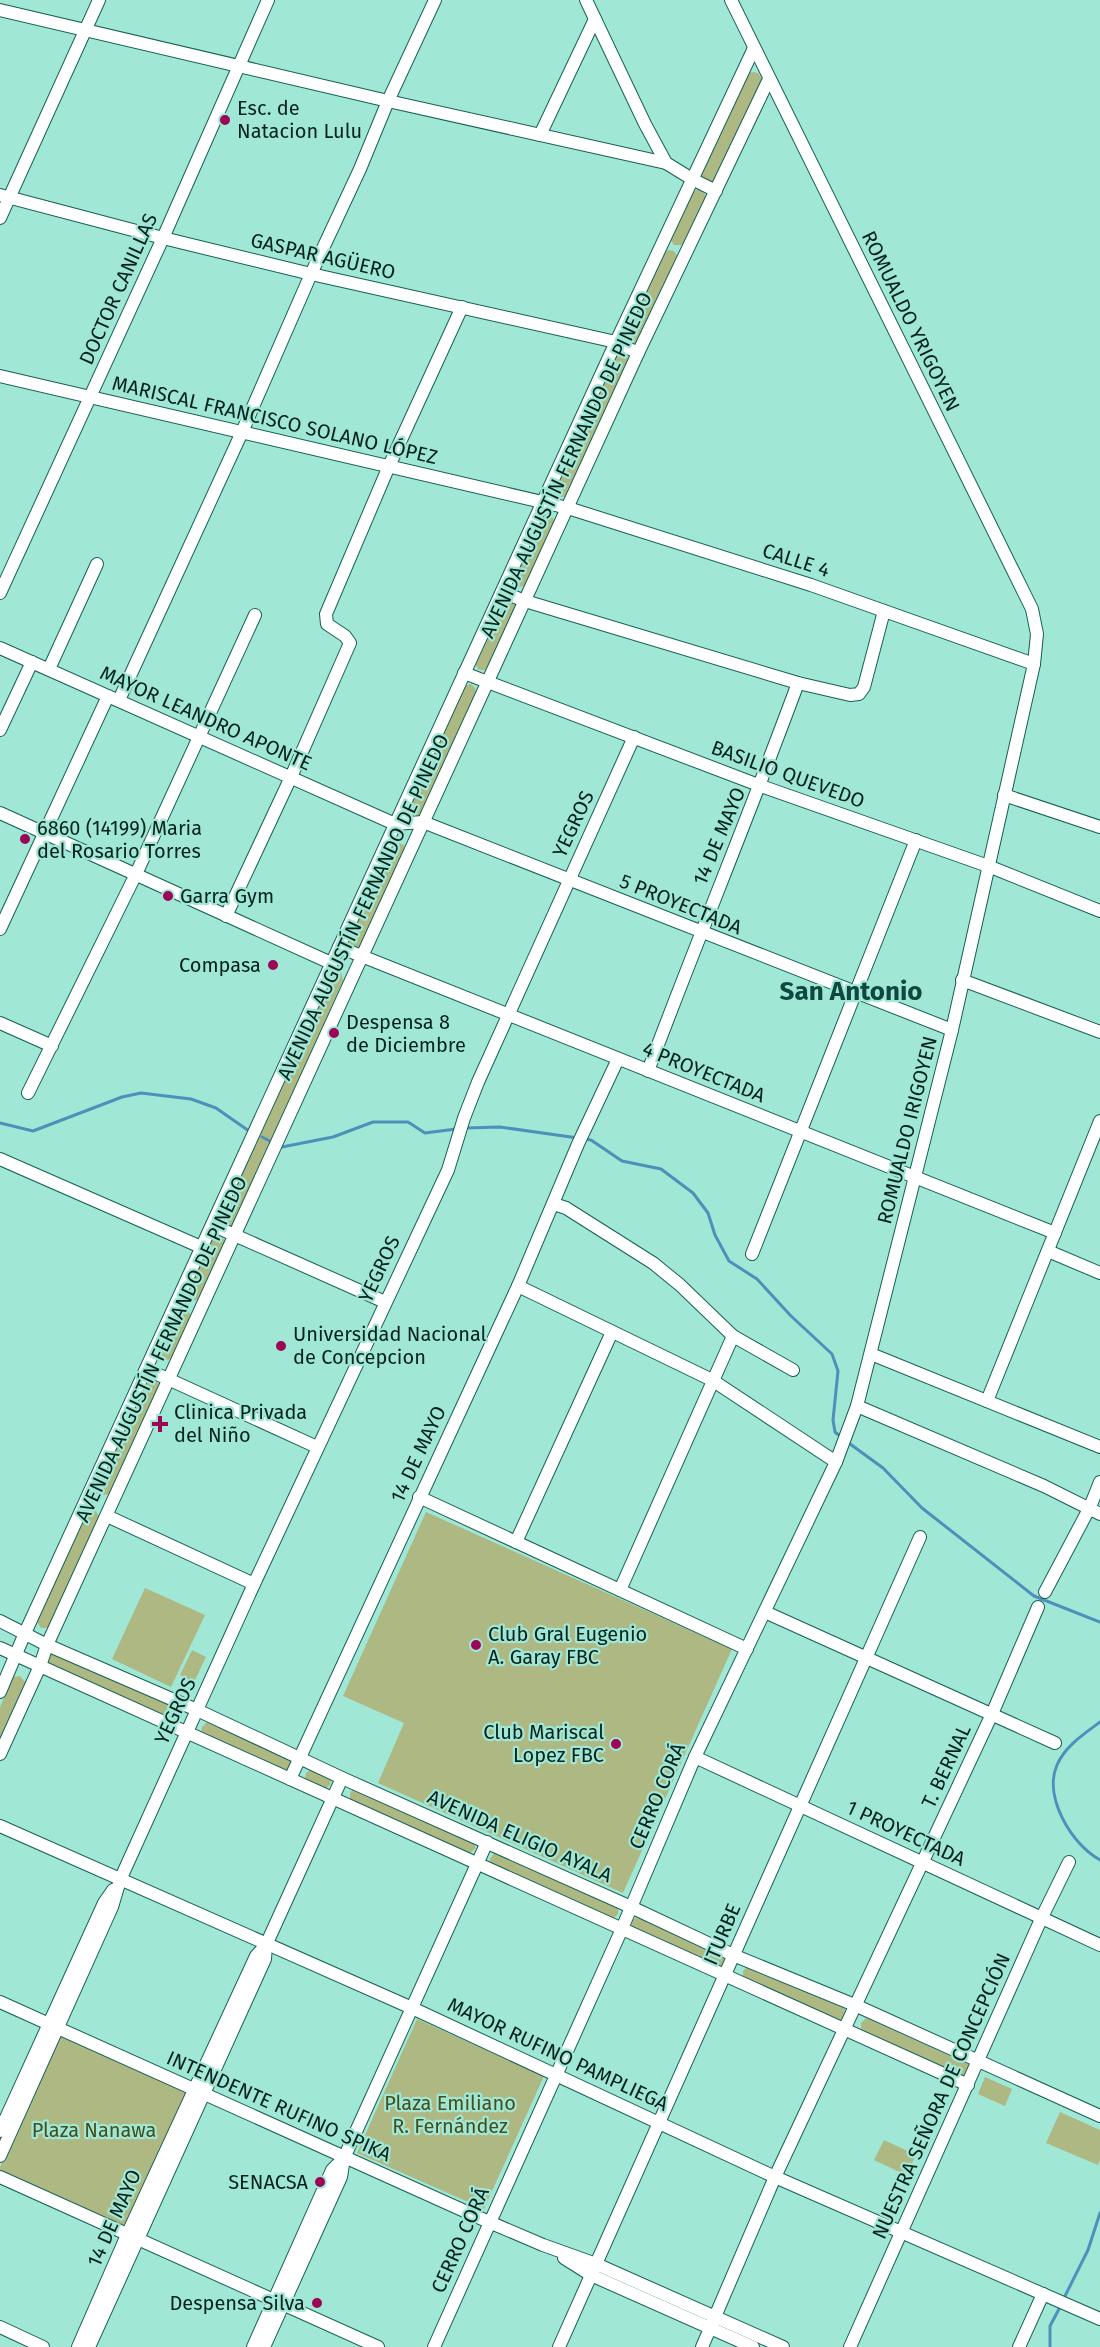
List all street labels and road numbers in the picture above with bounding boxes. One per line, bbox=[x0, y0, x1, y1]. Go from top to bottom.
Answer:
street label: DOCTOR CANILLAS bbox=[74, 210, 162, 368]
street label: ROMUALDO YRIGOYEN bbox=[857, 227, 965, 415]
street label: GASPAR AGÜERO bbox=[248, 228, 398, 284]
street label: AVENIDA AUGUSTÍN FERNANDO DE PINEDO bbox=[475, 288, 657, 642]
street label: MARISCAL FRANCISCO SOLANO LÓPEZ bbox=[110, 371, 440, 469]
street label: CALLE 4 bbox=[759, 538, 833, 582]
street label: MAYOR LEANDRO APONTE bbox=[97, 660, 315, 776]
street label: AVENIDA AUGUSTÍN FERNANDO DE PINEDO bbox=[272, 730, 454, 1084]
street label: BASILIO QUEVEDO bbox=[708, 735, 868, 813]
street label: 14 DE MAYO bbox=[688, 784, 750, 888]
street label: YEGROS bbox=[547, 787, 599, 861]
street label: 5 PROYECTADA bbox=[616, 869, 746, 940]
street label: ROMUALDO IRIGOYEN bbox=[872, 1034, 942, 1226]
street label: 4 PROYECTADA bbox=[639, 1037, 769, 1108]
street label: AVENIDA AUGUSTÍN FERNANDO DE PINEDO bbox=[70, 1172, 252, 1526]
street label: YEGROS bbox=[353, 1232, 405, 1306]
street label: 14 DE MAYO bbox=[385, 1402, 451, 1506]
street label: YEGROS bbox=[149, 1674, 201, 1748]
street label: T. BERNAL bbox=[916, 1720, 976, 1812]
street label: CERRO CORÁ bbox=[624, 1739, 690, 1853]
street label: AVENIDA ELIGIO AYALA bbox=[424, 1784, 617, 1888]
street label: 1 PROYECTADA bbox=[843, 1795, 970, 1871]
street label: ITURBE bbox=[698, 1900, 746, 1968]
street label: NUESTRA SEÑORA DE CONCEPCIÓN bbox=[867, 1949, 1015, 2243]
street label: MAYOR RUFINO PAMPLIEGA bbox=[444, 1992, 673, 2116]
street label: INTENDENTE RUFINO SPIKA bbox=[163, 2046, 395, 2167]
street label: 14 DE MAYO bbox=[82, 2166, 146, 2270]
street label: CERRO CORÁ bbox=[426, 2183, 494, 2297]

